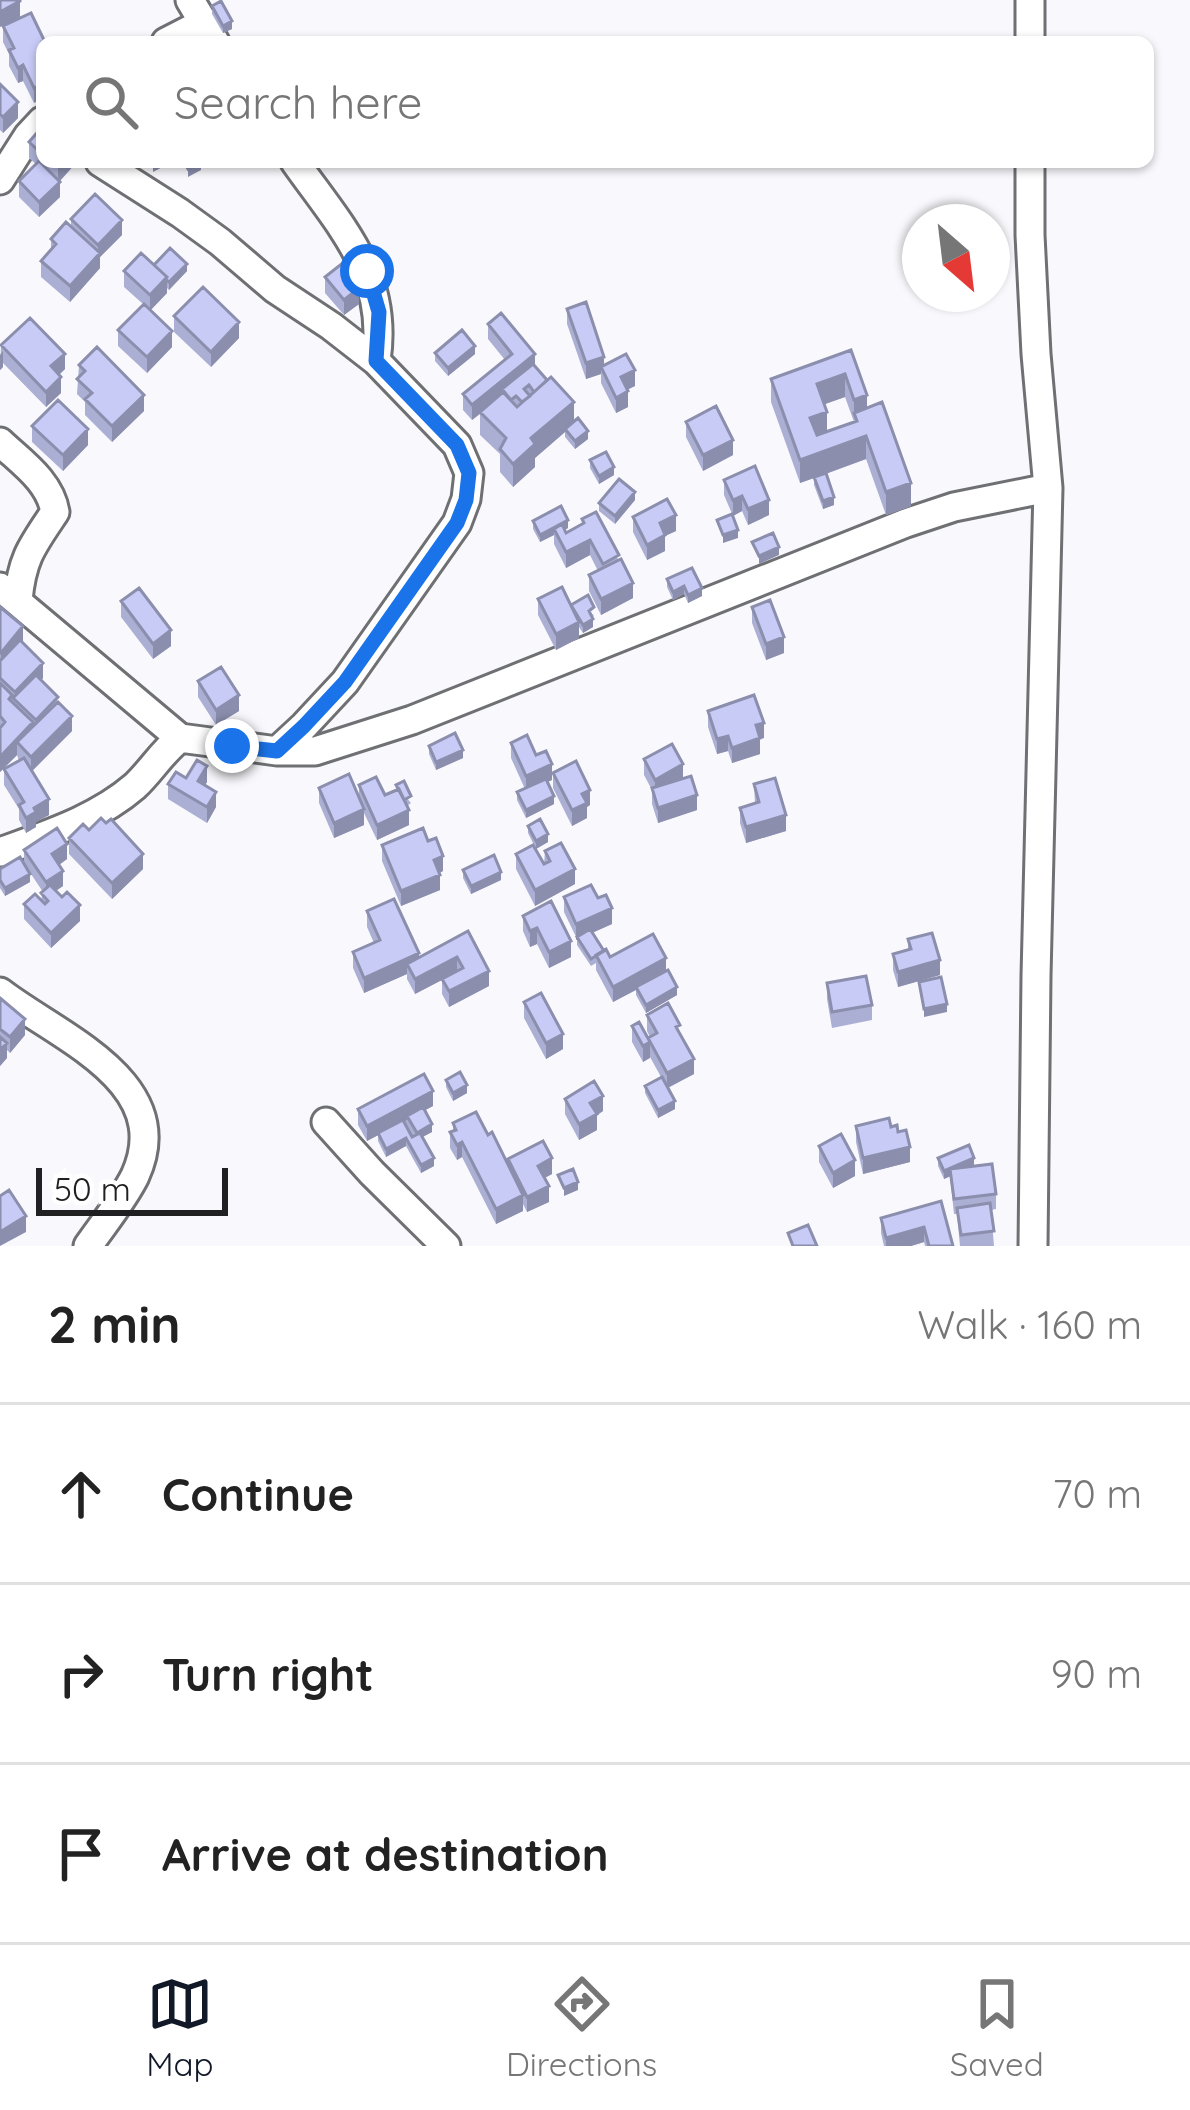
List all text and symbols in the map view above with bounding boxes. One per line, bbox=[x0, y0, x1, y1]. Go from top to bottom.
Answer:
search box bbox=[36, 36, 1154, 168]
icon: search bbox=[78, 69, 144, 135]
text: Search here bbox=[174, 74, 422, 130]
north arrow bbox=[902, 204, 1010, 312]
route start bbox=[340, 244, 394, 298]
route end bbox=[205, 719, 259, 773]
scale bar bbox=[36, 1162, 228, 1215]
text: 50 m bbox=[54, 1168, 131, 1209]
text: 2 min bbox=[48, 1292, 181, 1356]
text: Walk · 160 m bbox=[917, 1300, 1142, 1349]
icon: ahead bbox=[48, 1461, 114, 1527]
text: Continue bbox=[162, 1466, 354, 1522]
text: 70 m bbox=[1053, 1469, 1142, 1518]
icon: right bbox=[48, 1641, 114, 1707]
text: Turn right bbox=[162, 1646, 374, 1702]
text: 90 m bbox=[1051, 1649, 1142, 1698]
icon: arrive bbox=[48, 1821, 114, 1887]
text: Arrive at destination bbox=[162, 1826, 608, 1882]
tab: Map bbox=[146, 1971, 214, 2084]
tab: Directions bbox=[506, 1971, 657, 2084]
tab: Saved bbox=[950, 1971, 1044, 2084]

